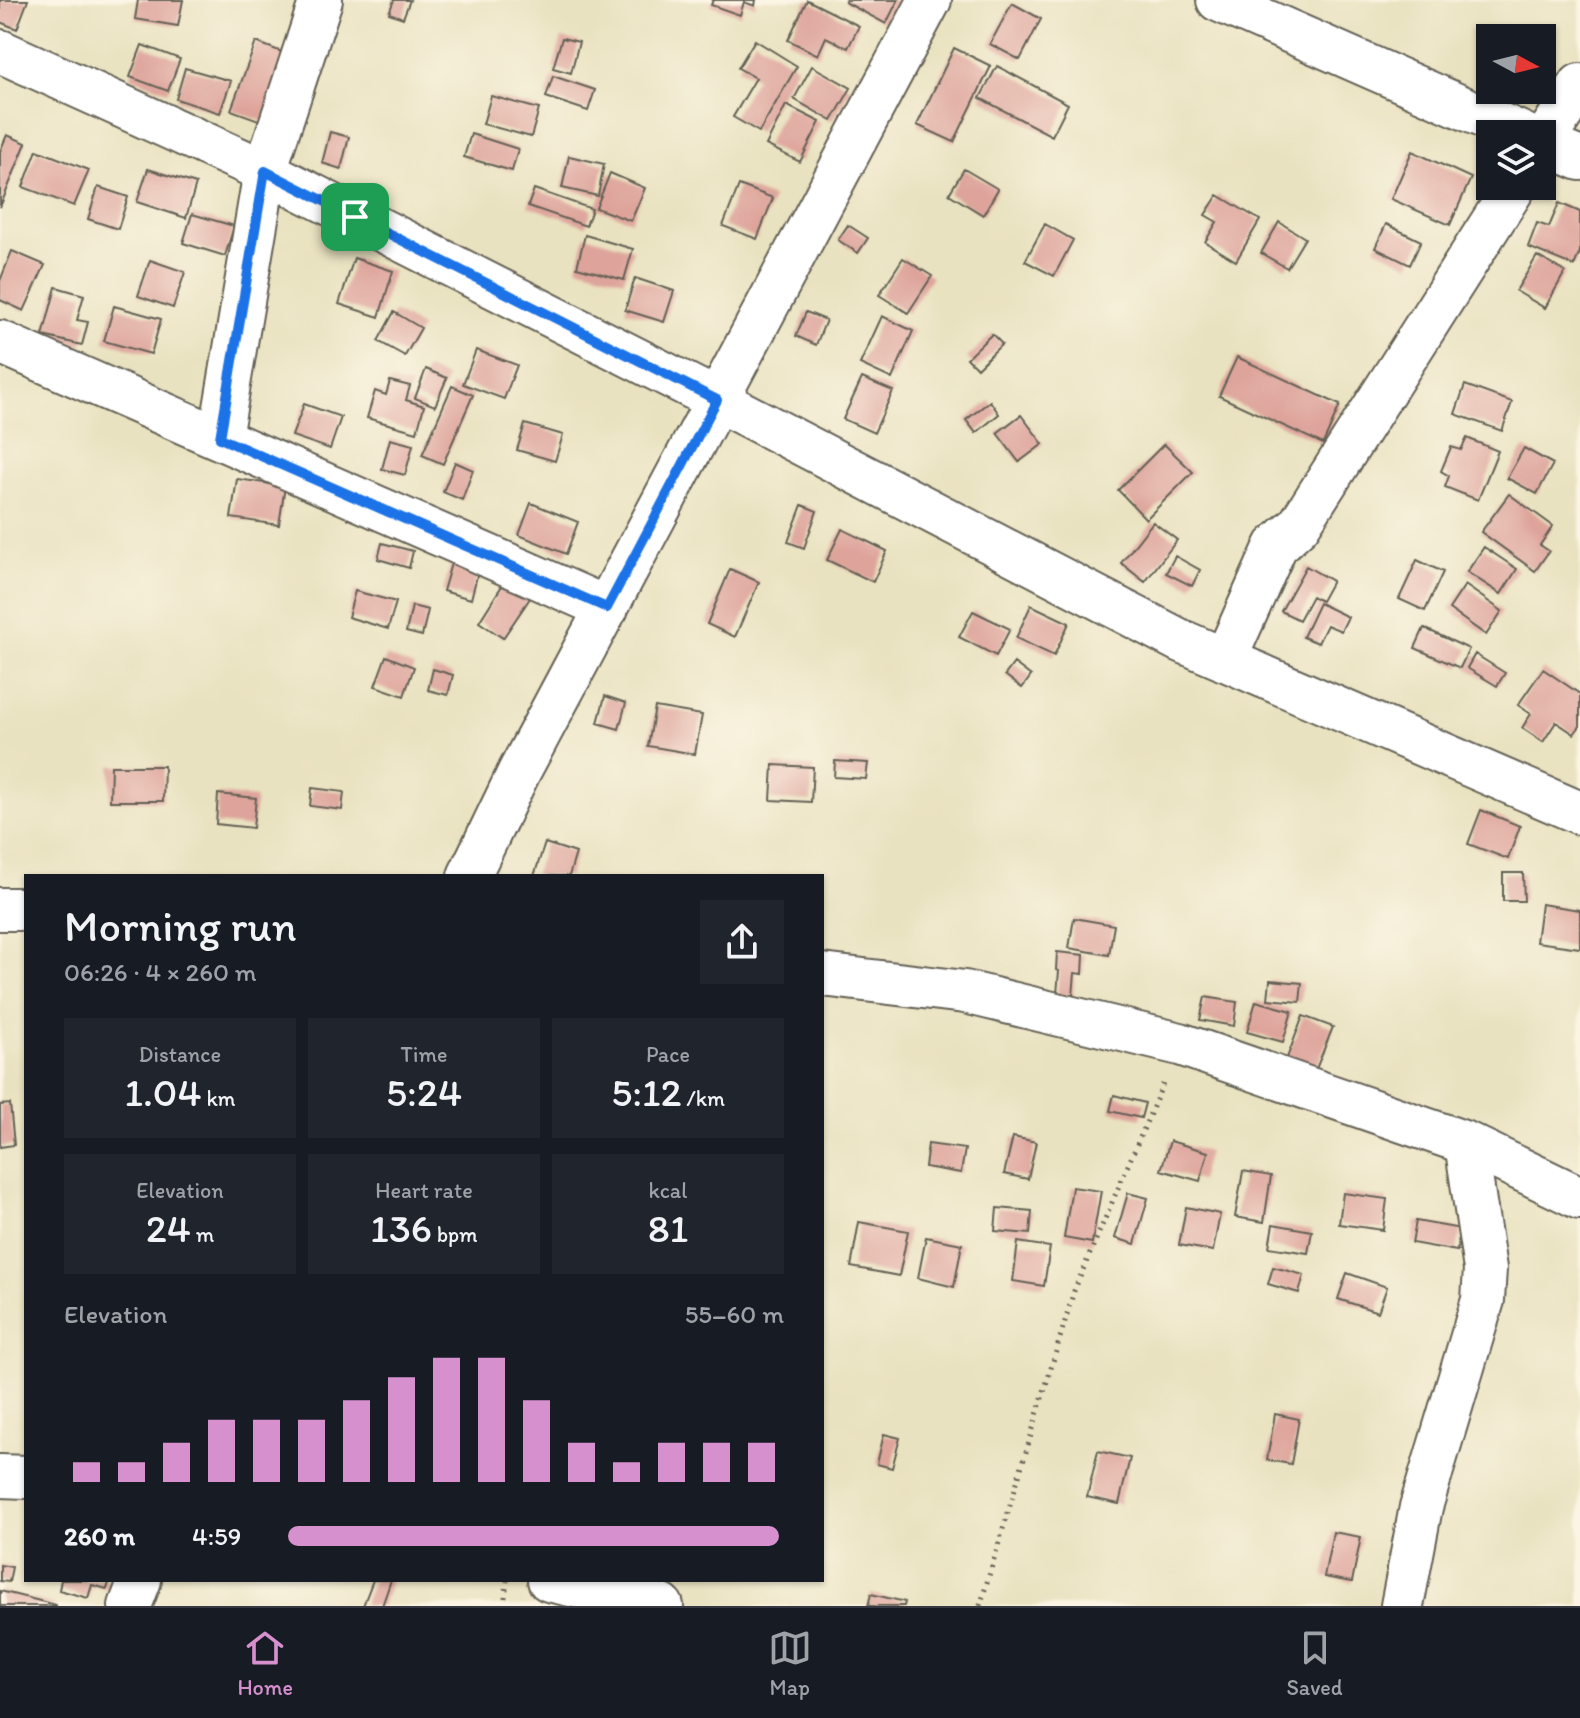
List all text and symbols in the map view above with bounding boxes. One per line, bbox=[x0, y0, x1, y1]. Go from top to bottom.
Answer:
north arrow bbox=[1476, 24, 1556, 104]
map controls bbox=[1476, 24, 1556, 200]
button: layers bbox=[1476, 120, 1556, 200]
pin bbox=[321, 183, 389, 251]
icon: arrive bbox=[333, 195, 377, 239]
text: Morning run bbox=[64, 899, 297, 952]
button: share bbox=[700, 900, 784, 984]
text: 06:26 · 4 × 260 m bbox=[64, 956, 257, 988]
text: Distance bbox=[139, 1041, 221, 1068]
text: Time bbox=[401, 1041, 447, 1068]
text: Pace bbox=[646, 1041, 690, 1068]
text: 1.04 bbox=[124, 1068, 202, 1116]
text: 5:24 bbox=[386, 1068, 462, 1116]
text: 5:12 bbox=[611, 1068, 682, 1116]
text: km bbox=[202, 1085, 236, 1112]
text: /km bbox=[682, 1085, 725, 1112]
text: Elevation bbox=[136, 1177, 224, 1204]
text: Heart rate bbox=[375, 1177, 473, 1204]
text: kcal bbox=[648, 1177, 688, 1204]
text: 24 bbox=[146, 1204, 191, 1252]
text: 136 bbox=[370, 1204, 432, 1252]
text: 81 bbox=[648, 1204, 688, 1252]
text: m bbox=[191, 1221, 214, 1248]
text: bpm bbox=[432, 1221, 478, 1248]
text: Elevation bbox=[64, 1298, 167, 1330]
text: 55–60 m bbox=[685, 1298, 784, 1330]
text: 260 m bbox=[64, 1520, 135, 1552]
text: 4:59 bbox=[192, 1520, 241, 1552]
tab: Home bbox=[237, 1626, 293, 1701]
tab: Map bbox=[768, 1626, 812, 1701]
tab: Saved bbox=[1286, 1626, 1343, 1701]

